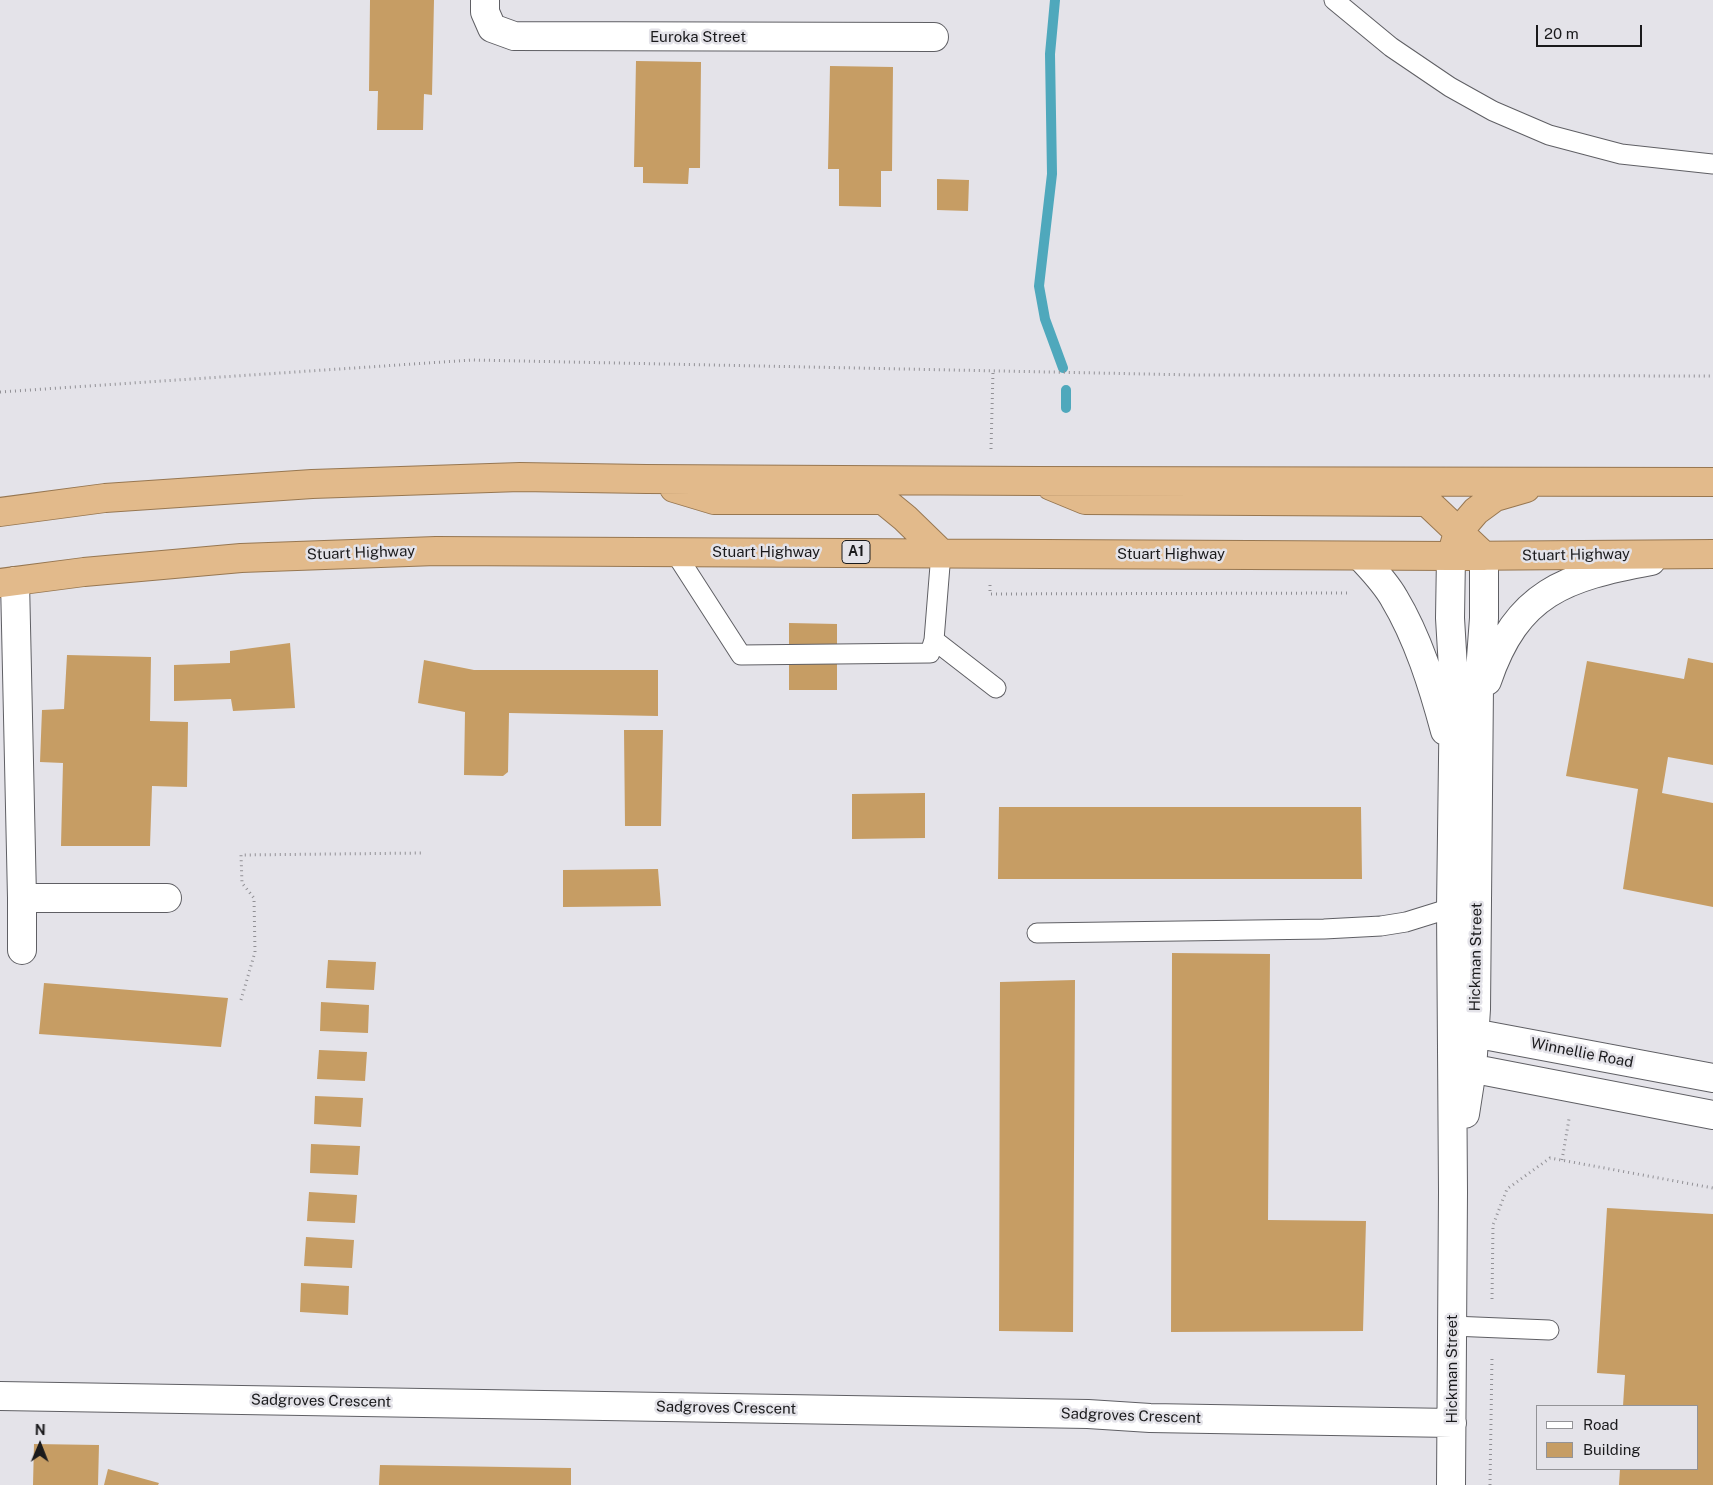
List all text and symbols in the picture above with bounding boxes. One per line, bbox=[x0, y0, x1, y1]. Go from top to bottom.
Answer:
scale bar bbox=[1538, 15, 1644, 47]
text: 20 m bbox=[1544, 25, 1579, 42]
street label: Euroka Street bbox=[650, 28, 746, 46]
road number: A1 bbox=[842, 540, 870, 564]
street label: Stuart Highway bbox=[307, 542, 415, 564]
street label: Stuart Highway bbox=[712, 543, 820, 561]
street label: Stuart Highway bbox=[1117, 545, 1225, 563]
street label: Stuart Highway bbox=[1522, 545, 1630, 565]
street label: Hickman Street bbox=[1466, 902, 1486, 1012]
street label: Winnellie Road bbox=[1529, 1034, 1635, 1072]
street label: Hickman Street bbox=[1443, 1314, 1461, 1424]
street label: Sadgroves Crescent bbox=[251, 1391, 391, 1411]
street label: Sadgroves Crescent bbox=[656, 1398, 796, 1418]
street label: Sadgroves Crescent bbox=[1060, 1405, 1202, 1427]
legend bbox=[1536, 1405, 1698, 1470]
text: Road bbox=[1583, 1416, 1619, 1433]
north arrow bbox=[15, 1420, 65, 1470]
text: N bbox=[35, 1422, 46, 1438]
text: Building bbox=[1583, 1441, 1641, 1458]

